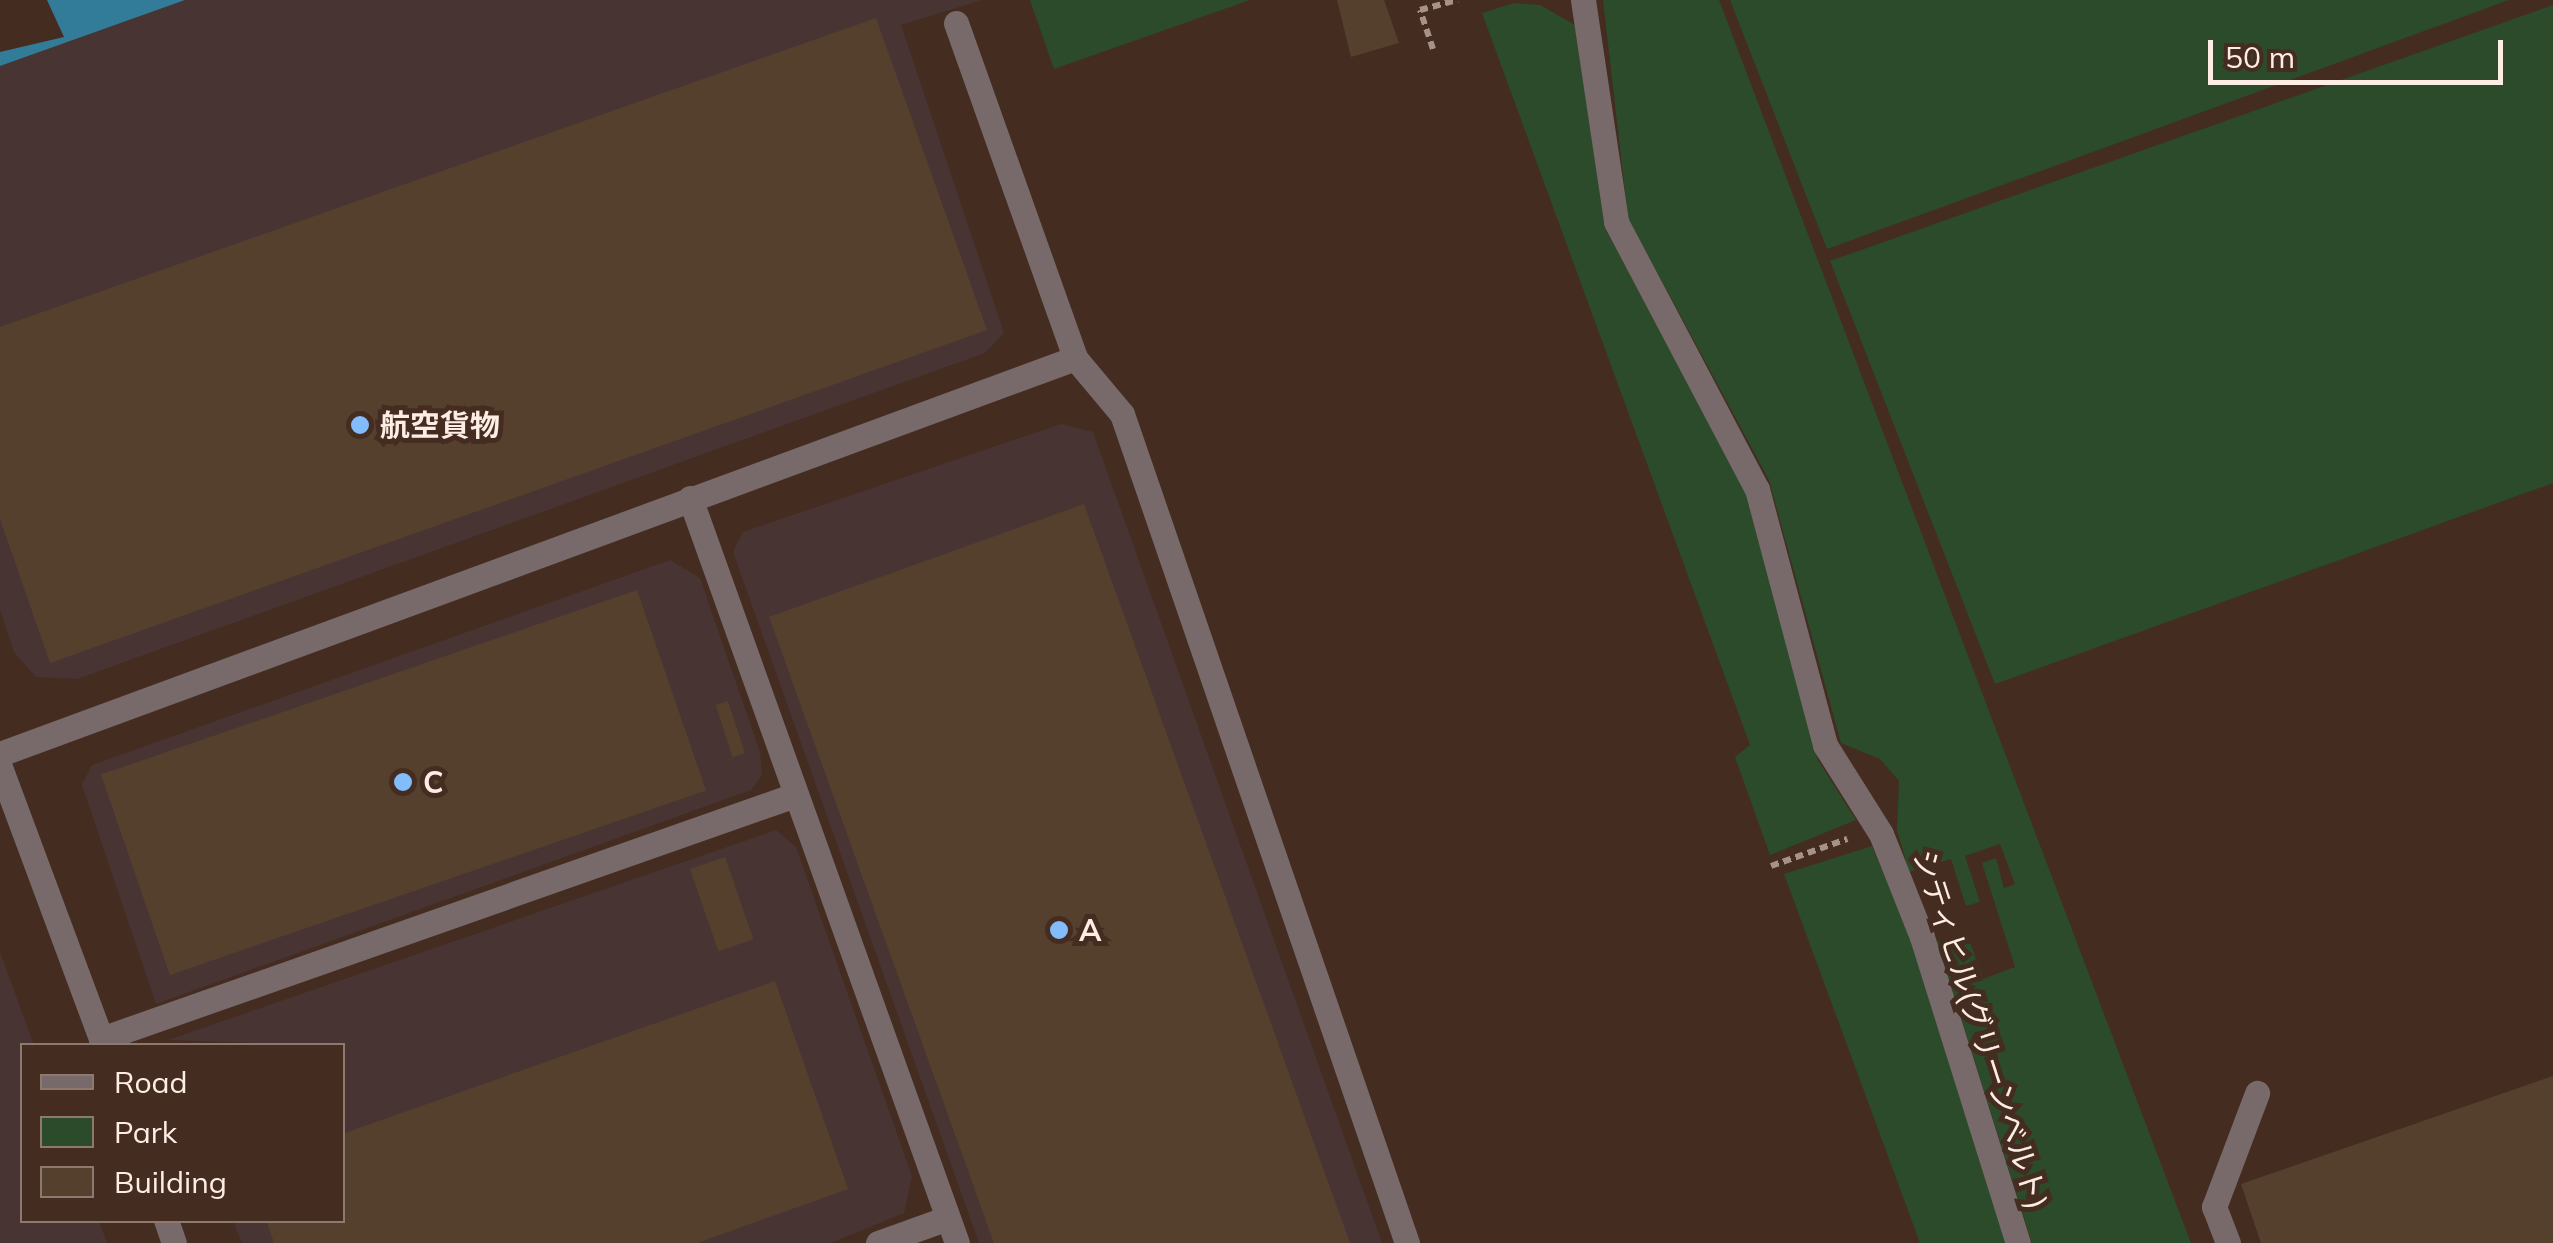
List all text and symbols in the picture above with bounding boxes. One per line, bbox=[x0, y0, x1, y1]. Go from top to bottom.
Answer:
scale bar bbox=[2213, 20, 2508, 82]
text: 50 m bbox=[2225, 38, 2295, 76]
place label: 航空貨物 bbox=[380, 407, 500, 443]
marker: 航空貨物 bbox=[349, 414, 371, 436]
place label: C bbox=[423, 764, 444, 800]
marker: C bbox=[392, 771, 414, 793]
street label: シティヒル(グリーンベルト) bbox=[1905, 843, 2057, 1215]
place label: A bbox=[1079, 912, 1101, 948]
marker: A bbox=[1048, 919, 1070, 941]
legend bbox=[20, 1043, 345, 1223]
text: Road bbox=[114, 1063, 188, 1101]
text: Park bbox=[114, 1113, 177, 1151]
text: Building bbox=[114, 1163, 227, 1201]

